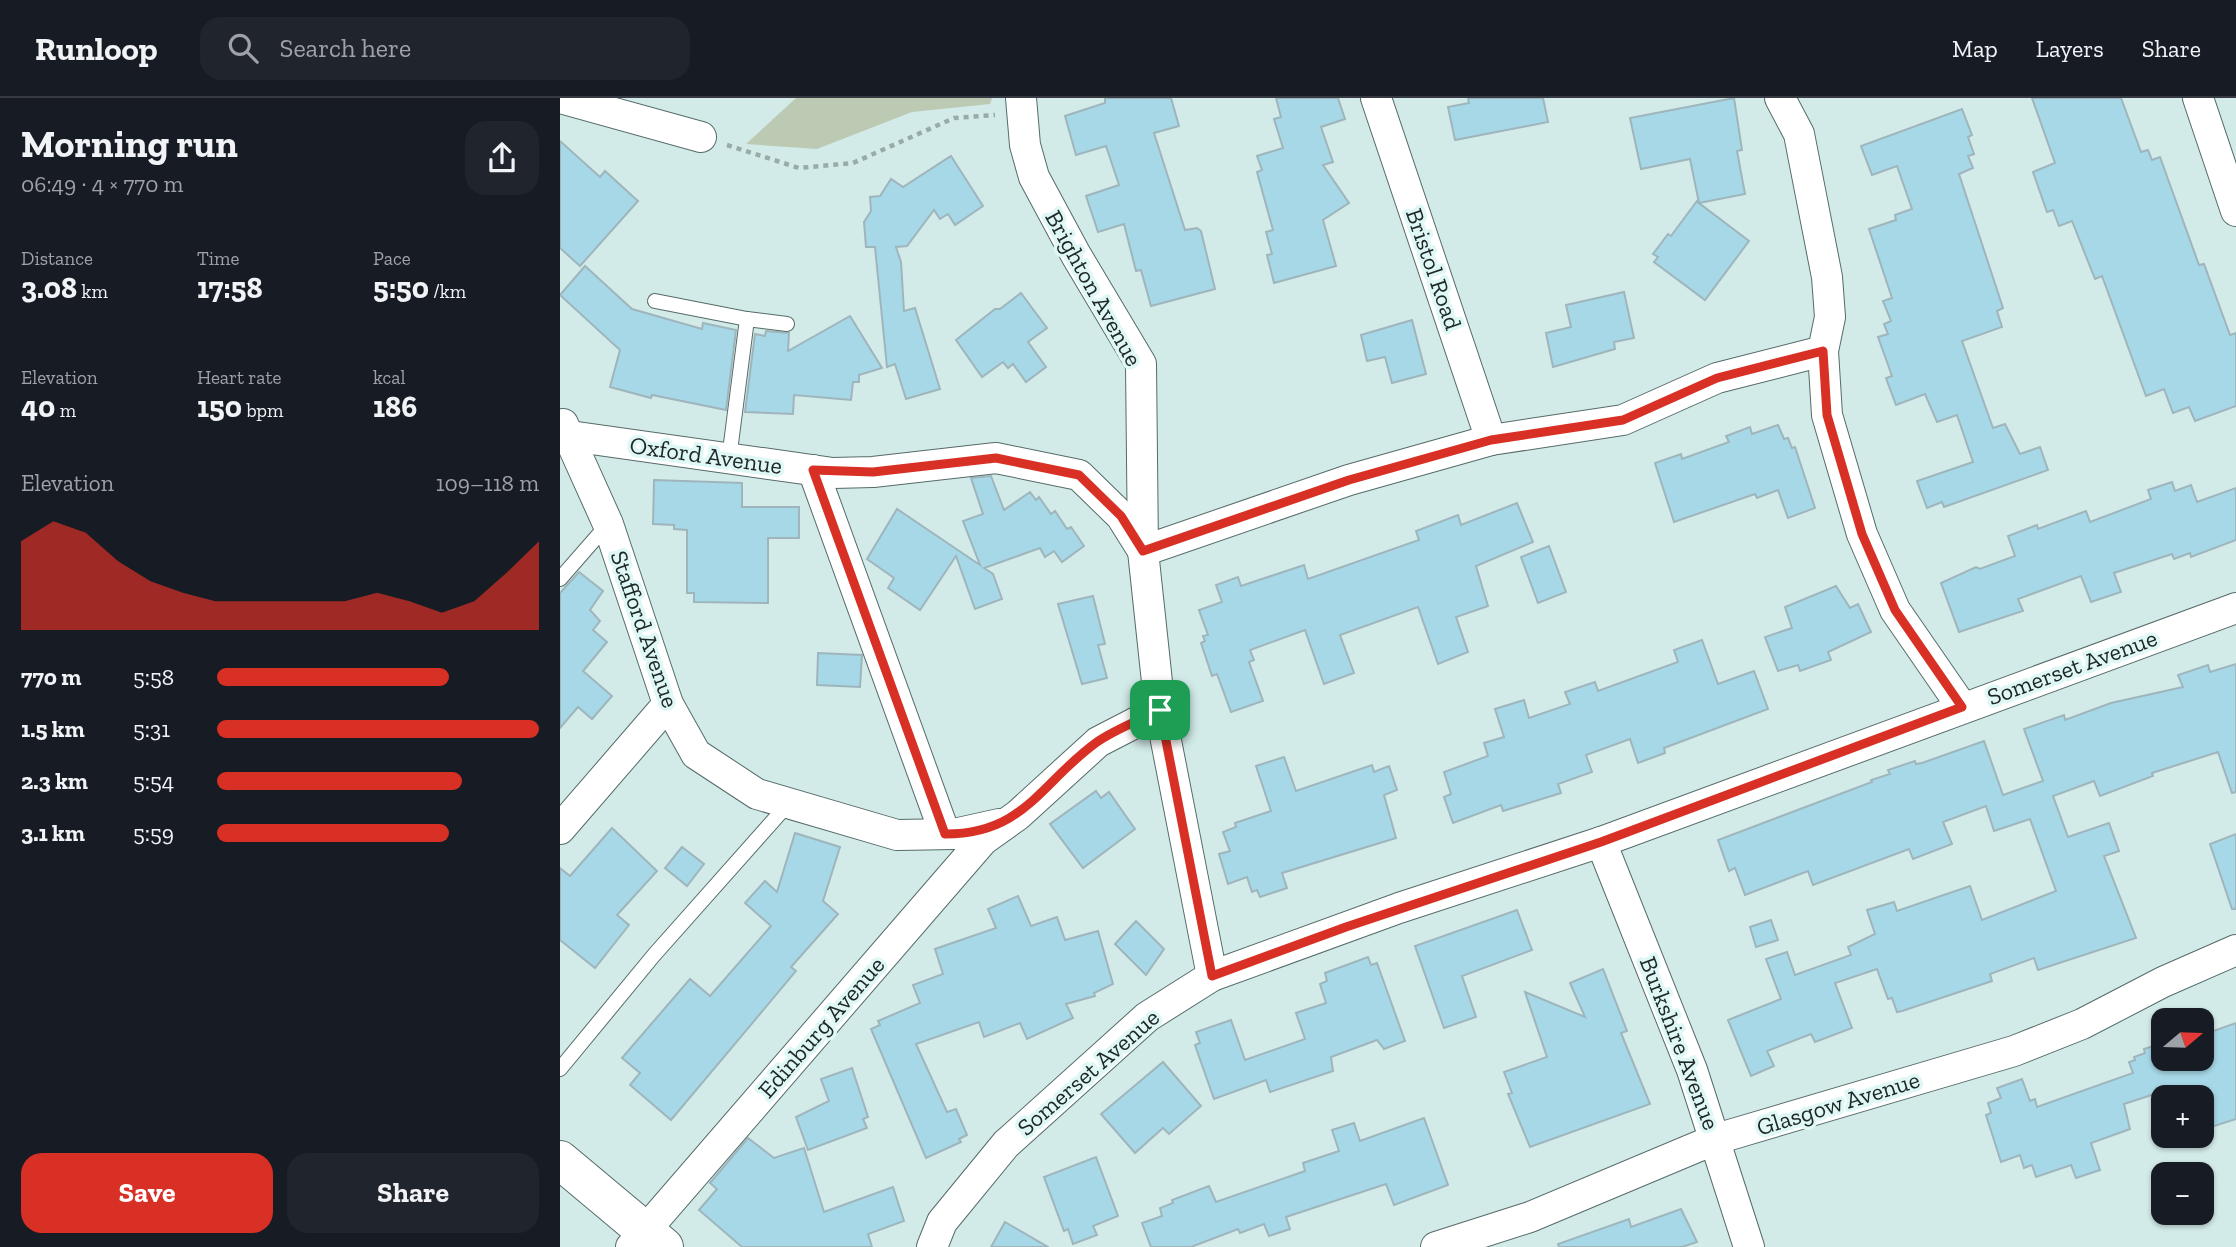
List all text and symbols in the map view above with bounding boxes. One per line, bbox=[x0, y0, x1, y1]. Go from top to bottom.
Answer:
search box bbox=[200, 17, 690, 80]
text: Runloop bbox=[35, 29, 158, 68]
icon: search bbox=[224, 29, 262, 67]
text: Search here bbox=[280, 32, 411, 64]
text: Map bbox=[1952, 34, 1998, 63]
text: Layers bbox=[2036, 34, 2104, 63]
text: Share bbox=[2142, 34, 2201, 63]
text: Morning run bbox=[21, 121, 238, 167]
button: share bbox=[465, 121, 539, 195]
text: 06:49 · 4 × 770 m bbox=[21, 170, 183, 198]
street label: Bristol Road bbox=[1400, 204, 1468, 334]
street label: Brighton Avenue bbox=[1039, 205, 1149, 371]
text: Distance bbox=[21, 247, 93, 270]
text: Time bbox=[197, 247, 239, 270]
text: Pace bbox=[373, 247, 411, 270]
text: 3.08 bbox=[21, 270, 77, 306]
text: 17:58 bbox=[197, 270, 263, 306]
text: 5:50 bbox=[373, 270, 429, 306]
text: km bbox=[77, 280, 108, 303]
text: /km bbox=[429, 280, 466, 303]
text: Elevation bbox=[21, 366, 98, 389]
text: Heart rate bbox=[197, 366, 282, 389]
text: kcal bbox=[373, 366, 406, 389]
text: 40 bbox=[21, 389, 55, 425]
text: 150 bbox=[197, 389, 242, 425]
text: 186 bbox=[373, 389, 417, 425]
text: m bbox=[55, 399, 76, 422]
text: bpm bbox=[242, 399, 283, 422]
street label: Oxford Avenue bbox=[628, 430, 784, 480]
text: Elevation bbox=[21, 469, 114, 497]
text: 109–118 m bbox=[436, 469, 539, 497]
street label: Stafford Avenue bbox=[605, 547, 685, 711]
street label: Somerset Avenue bbox=[1983, 623, 2161, 711]
text: 770 m bbox=[21, 663, 81, 691]
text: 5:58 bbox=[133, 663, 174, 691]
pin bbox=[1130, 680, 1190, 740]
icon: arrive bbox=[1141, 691, 1179, 729]
text: 1.5 km bbox=[21, 715, 85, 743]
text: 5:31 bbox=[133, 715, 170, 743]
text: 2.3 km bbox=[21, 767, 88, 795]
text: 5:54 bbox=[133, 767, 174, 795]
text: 3.1 km bbox=[21, 819, 85, 847]
text: 5:59 bbox=[133, 819, 174, 847]
street label: Edinburg Avenue bbox=[752, 950, 890, 1104]
street label: Burkshire Avenue bbox=[1634, 952, 1726, 1134]
street label: Somerset Avenue bbox=[1011, 1002, 1165, 1142]
north arrow bbox=[2151, 1008, 2214, 1071]
map controls bbox=[2151, 1008, 2214, 1225]
street label: Glasgow Avenue bbox=[1753, 1064, 1923, 1142]
button: + bbox=[2151, 1085, 2214, 1148]
button: Save bbox=[21, 1153, 273, 1233]
button: Share bbox=[287, 1153, 539, 1233]
button: − bbox=[2151, 1162, 2214, 1225]

